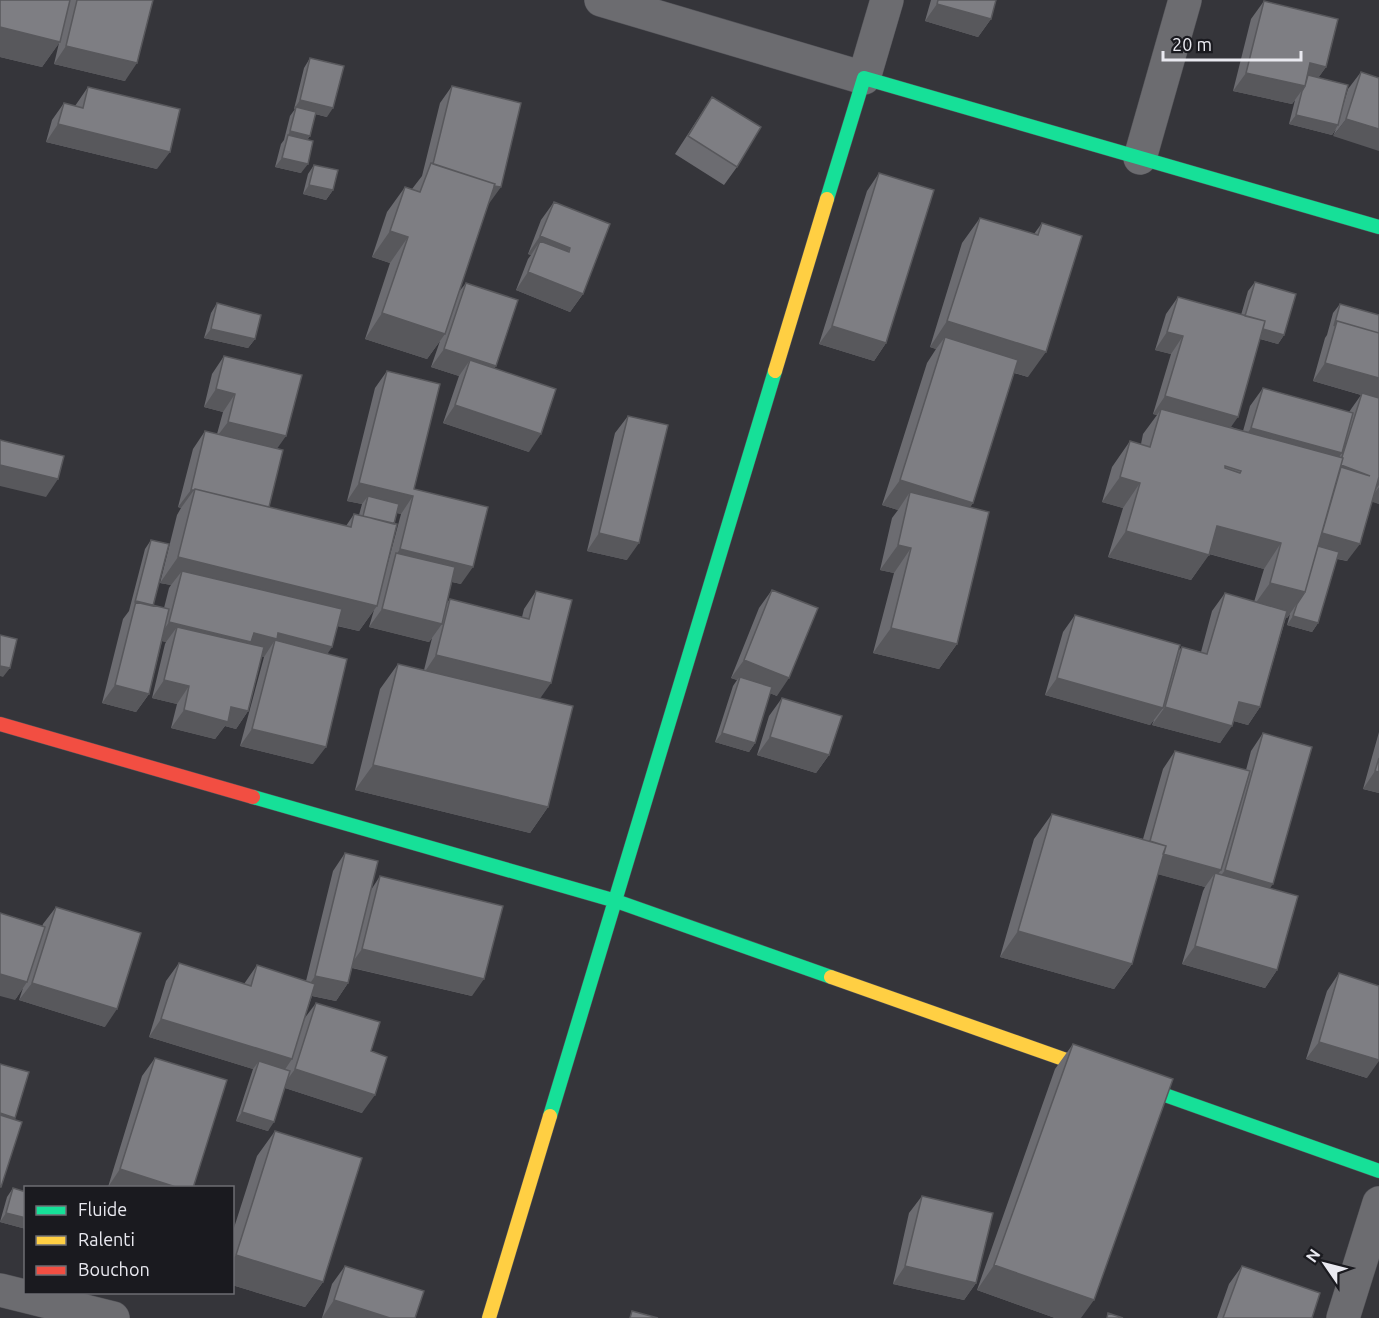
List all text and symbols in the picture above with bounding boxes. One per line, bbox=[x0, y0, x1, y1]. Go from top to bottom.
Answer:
scale bar bbox=[1163, 24, 1301, 62]
text: 20 m bbox=[1172, 34, 1212, 54]
legend bbox=[24, 1186, 234, 1294]
text: Fluide bbox=[78, 1199, 127, 1219]
text: Ralenti bbox=[78, 1229, 135, 1249]
north arrow bbox=[1295, 1234, 1355, 1294]
text: N bbox=[1302, 1245, 1324, 1265]
text: Bouchon bbox=[78, 1259, 150, 1279]

